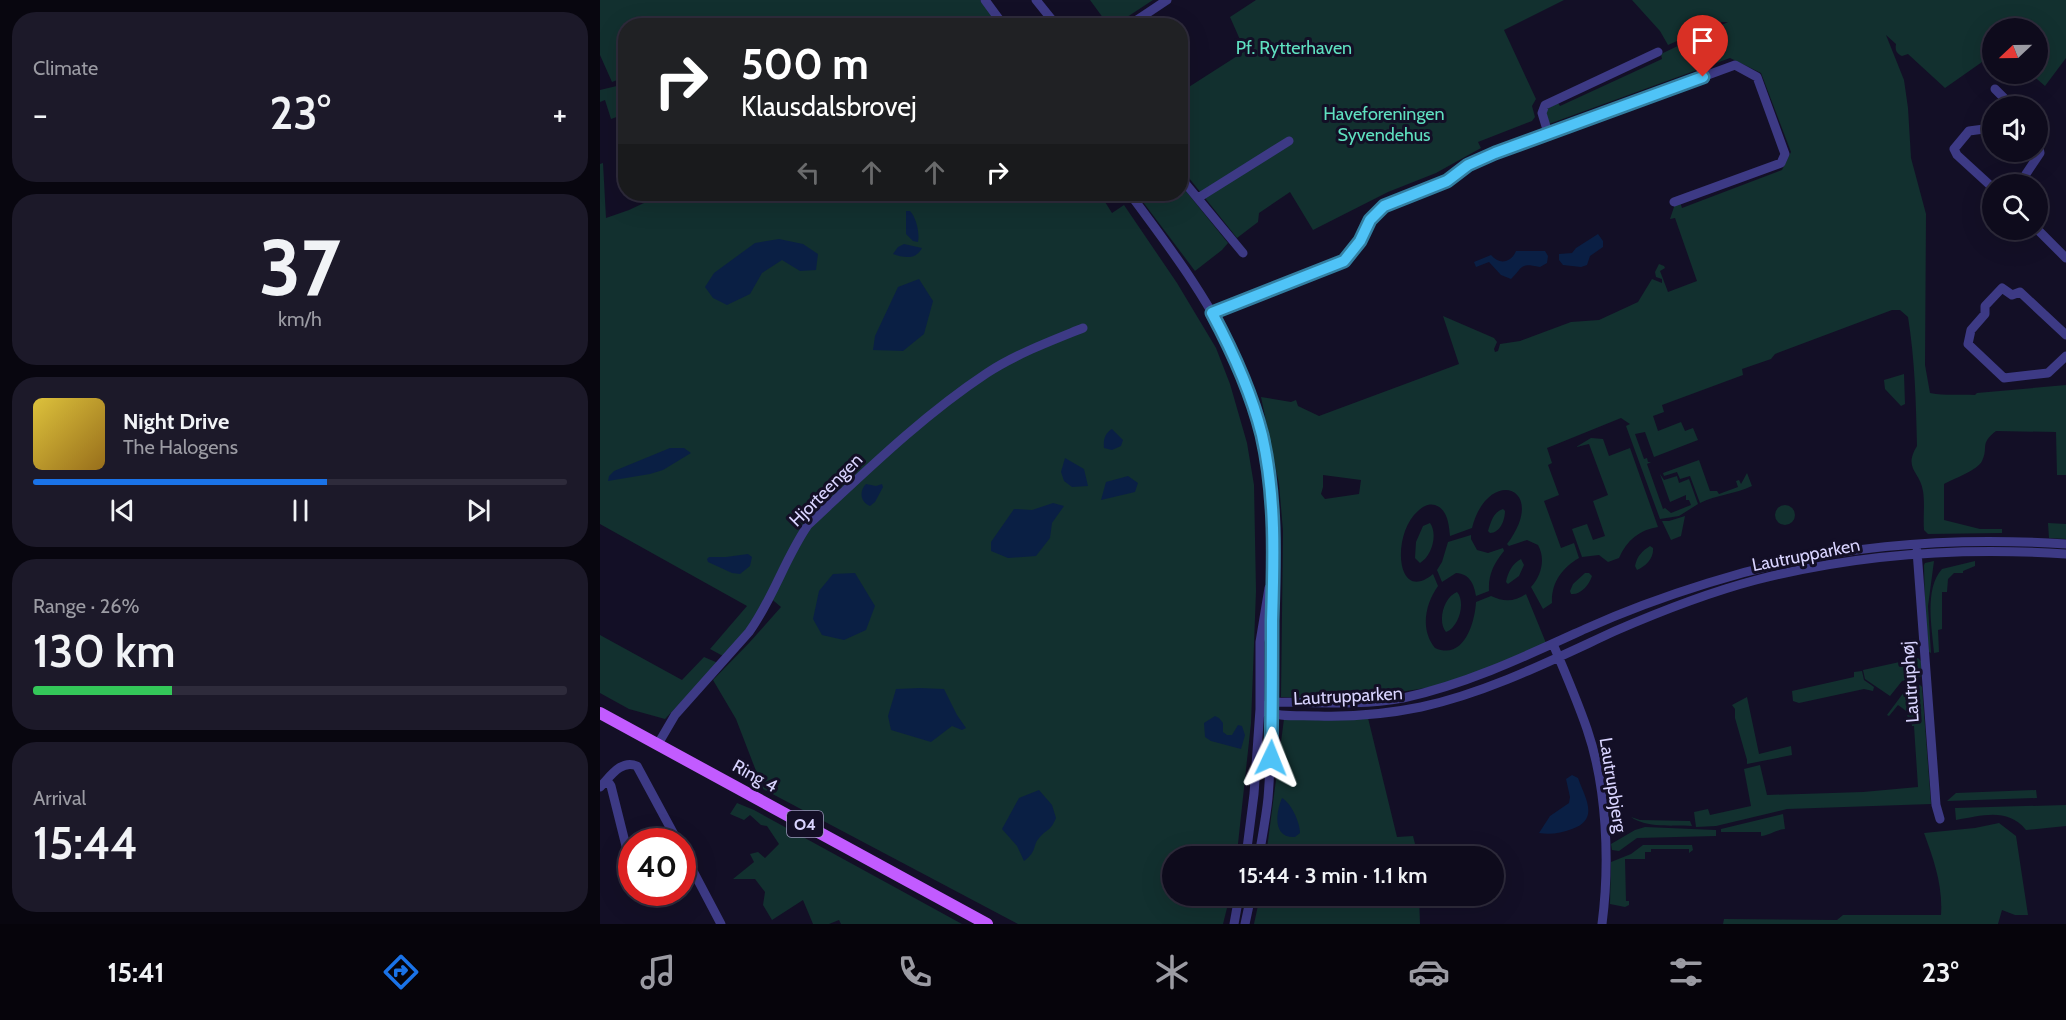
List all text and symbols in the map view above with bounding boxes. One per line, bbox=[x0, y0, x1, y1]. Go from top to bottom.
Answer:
pin bbox=[1677, 15, 1728, 77]
north arrow bbox=[1982, 18, 2048, 84]
map controls bbox=[1982, 18, 2048, 240]
icon: arrive bbox=[1686, 24, 1719, 57]
park label: Pf. Rytterhaven bbox=[1236, 37, 1352, 59]
text: 500 m bbox=[741, 38, 869, 90]
icon: right bbox=[642, 42, 720, 120]
text: Climate bbox=[33, 56, 98, 80]
text: 23° bbox=[269, 86, 331, 140]
text: Klausdalsbrovej bbox=[741, 90, 917, 123]
text: − bbox=[33, 94, 48, 134]
text: + bbox=[552, 94, 567, 134]
button: sound bbox=[1982, 96, 2048, 162]
park label: Haveforeningen Syvendehus bbox=[1323, 103, 1445, 146]
icon: left bbox=[792, 156, 825, 189]
icon: ahead bbox=[855, 156, 888, 189]
icon: ahead bbox=[918, 156, 951, 189]
icon: right bbox=[981, 156, 1014, 189]
button: search bbox=[1982, 174, 2048, 240]
text: 37 bbox=[259, 220, 341, 315]
text: km/h bbox=[278, 307, 322, 331]
text: Night Drive bbox=[123, 408, 229, 435]
text: The Halogens bbox=[123, 435, 238, 459]
street label: Hjorteengen bbox=[785, 449, 867, 531]
icon: previous bbox=[106, 494, 139, 527]
icon: pause bbox=[284, 494, 317, 527]
icon: next bbox=[462, 494, 495, 527]
street label: Lautrupparken bbox=[1750, 534, 1862, 576]
text: Range · 26% bbox=[33, 594, 140, 618]
text: 130 km bbox=[33, 624, 175, 678]
street label: Lautruphøj bbox=[1896, 640, 1924, 724]
street label: Lautrupparken bbox=[1293, 682, 1403, 710]
position arrow bbox=[1239, 726, 1303, 790]
street label: Lautrupbjerg bbox=[1595, 736, 1632, 835]
street label: Ring 4 bbox=[729, 755, 781, 797]
text: Arrival bbox=[33, 786, 86, 810]
road number: O4 bbox=[787, 811, 823, 837]
text: 15:44 bbox=[33, 816, 137, 870]
speed limit sign: 40 bbox=[618, 828, 696, 906]
text: 15:44 · 3 min · 1.1 km bbox=[1239, 862, 1427, 889]
icon: directions bbox=[380, 951, 422, 993]
icon: music bbox=[637, 951, 679, 993]
icon: phone bbox=[894, 951, 936, 993]
icon: climate bbox=[1151, 951, 1193, 993]
icon: car bbox=[1408, 951, 1450, 993]
icon: filters bbox=[1665, 951, 1707, 993]
text: 15:41 bbox=[108, 956, 165, 989]
text: 23° bbox=[1922, 956, 1958, 989]

